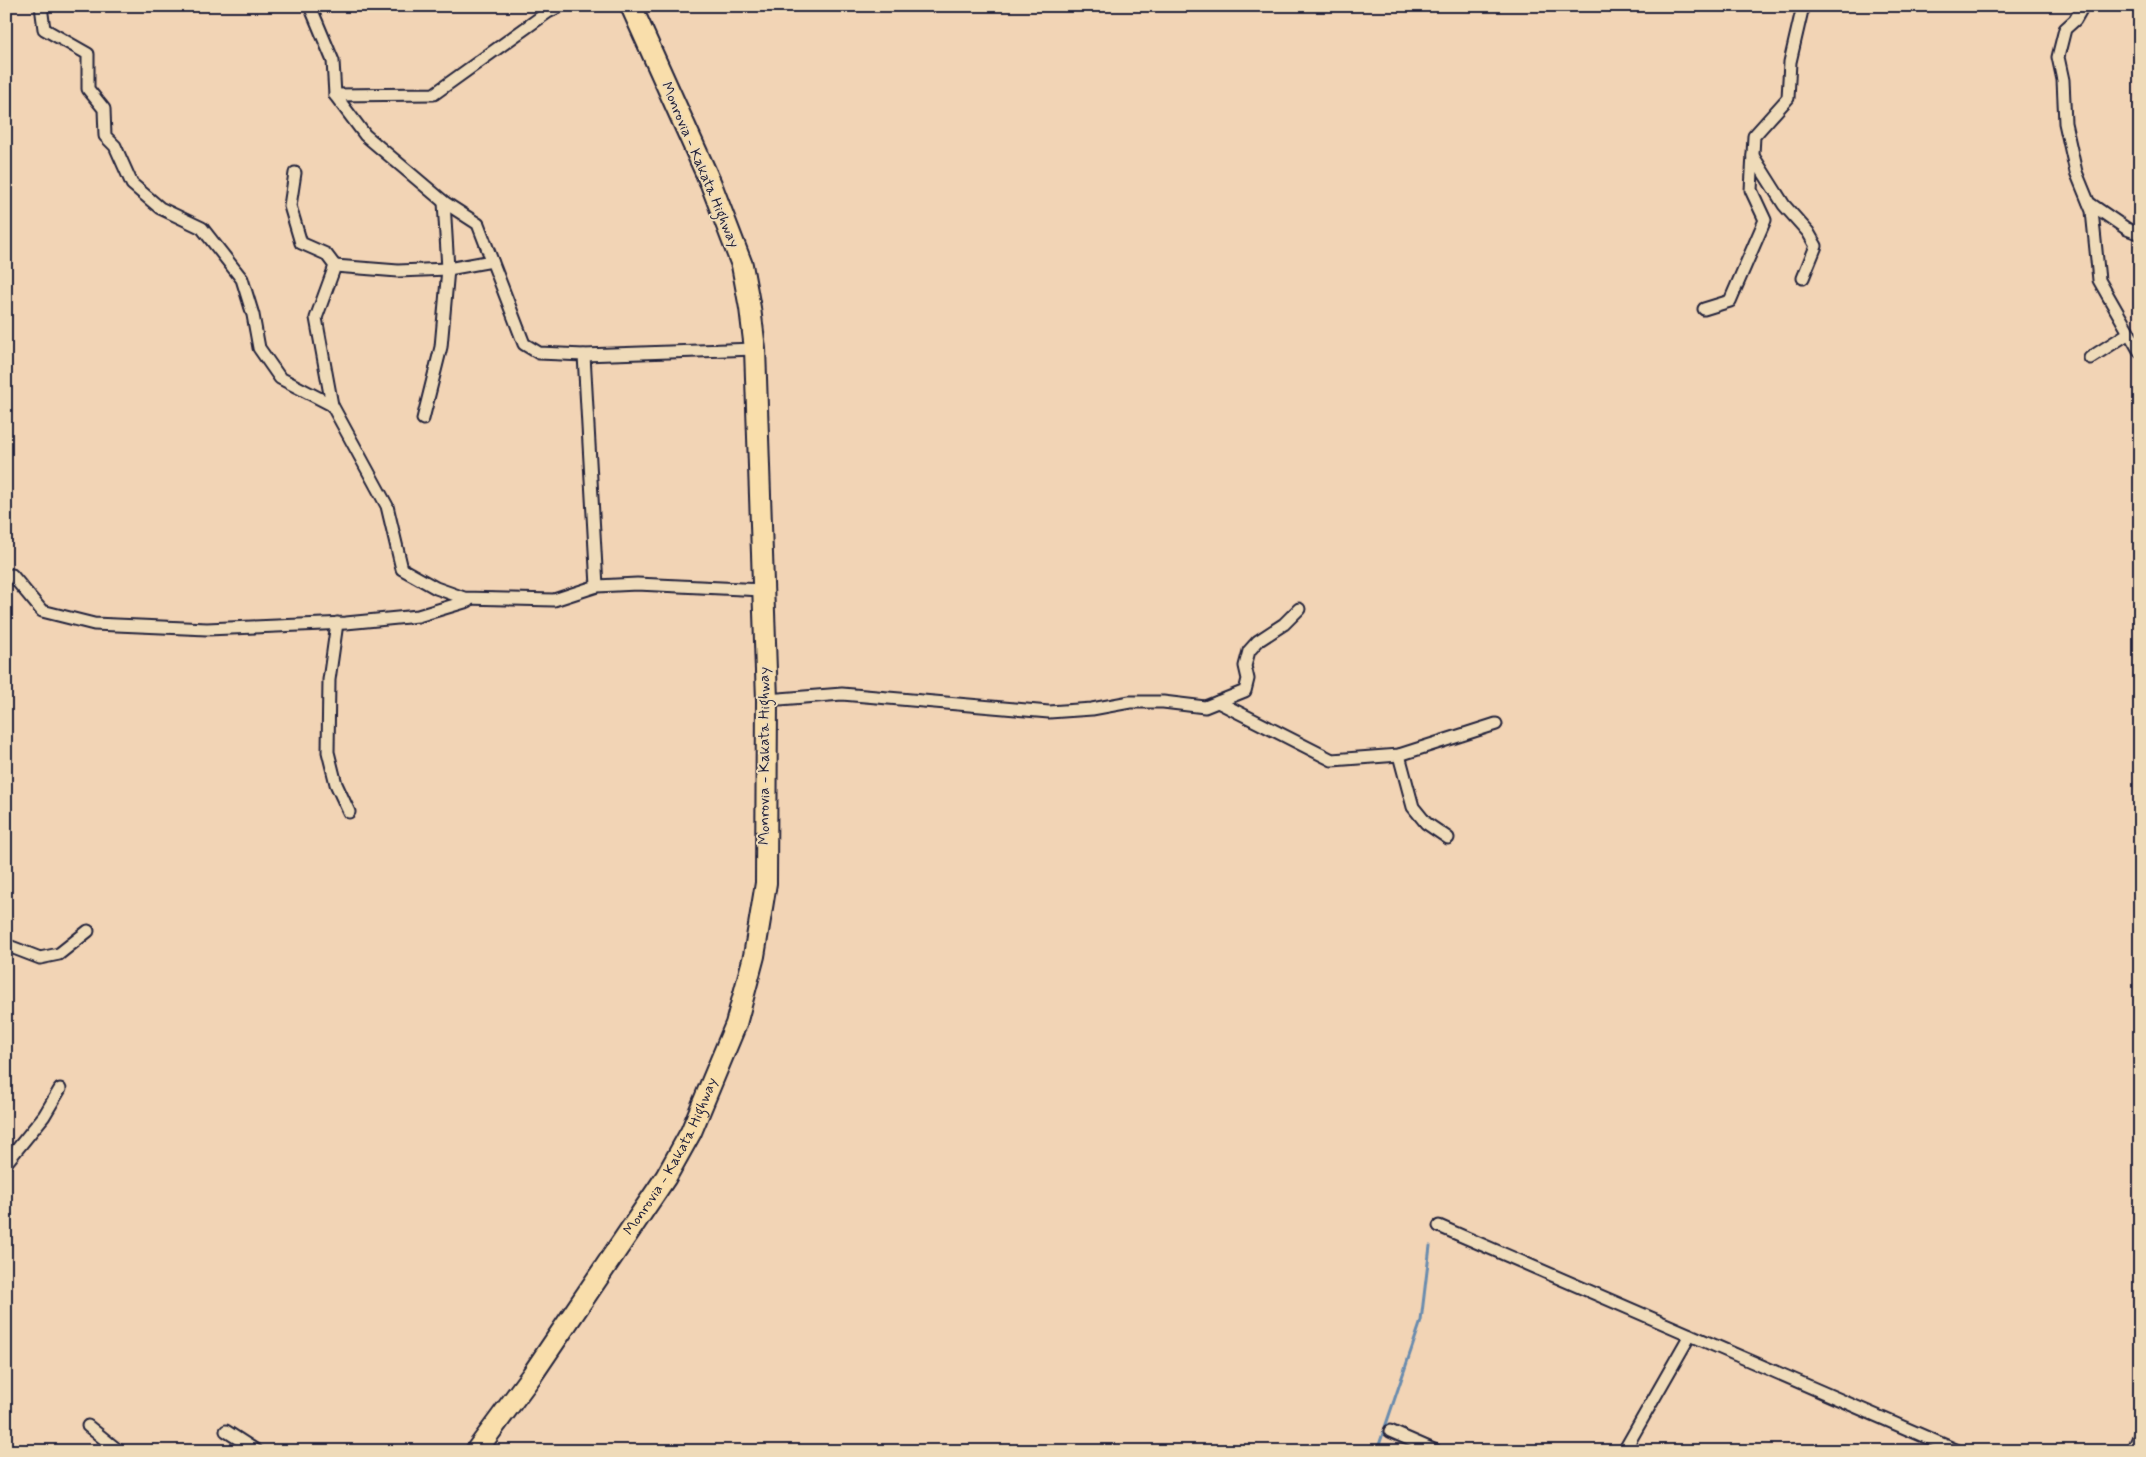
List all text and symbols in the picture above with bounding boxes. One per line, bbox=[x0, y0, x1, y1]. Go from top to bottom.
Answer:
street label: Monrovia - Kakata Highway bbox=[655, 79, 744, 252]
street label: Monrovia - Kakata Highway bbox=[755, 667, 776, 845]
street label: Monrovia - Kakata Highway bbox=[619, 1074, 723, 1239]

